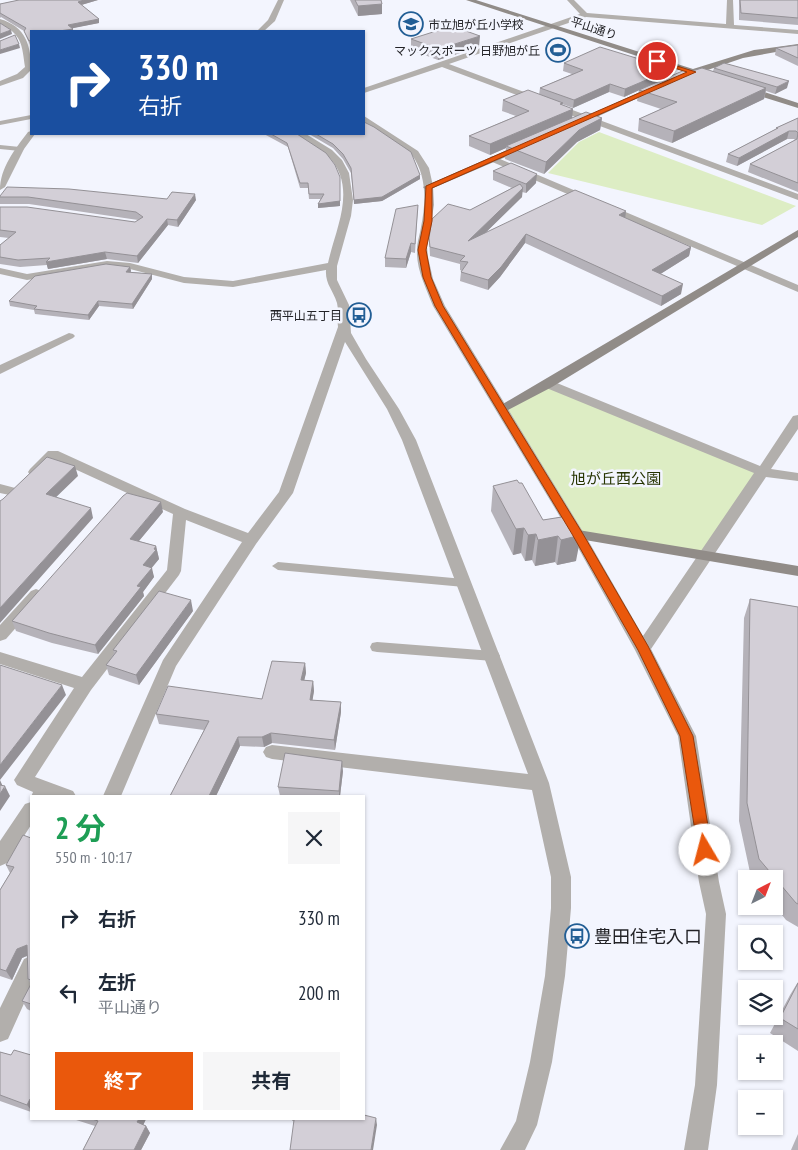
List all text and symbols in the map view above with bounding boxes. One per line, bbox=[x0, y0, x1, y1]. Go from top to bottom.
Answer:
school or university icon: 市立旭が丘小学校 bbox=[398, 11, 424, 37]
street label: 平山通り bbox=[569, 13, 619, 43]
place label: 市立旭が丘小学校 bbox=[428, 17, 524, 32]
sports icon: マックスポーツ 日野旭が丘 bbox=[545, 37, 571, 63]
pin bbox=[636, 40, 678, 82]
place label: マックスポーツ 日野旭が丘 bbox=[394, 43, 540, 58]
text: 330 m bbox=[138, 44, 219, 90]
icon: arrive bbox=[643, 47, 671, 75]
icon: right bbox=[55, 50, 120, 115]
text: 右折 bbox=[138, 92, 182, 120]
bus stop icon: 西平山五丁目 bbox=[346, 302, 372, 328]
place label: 西平山五丁目 bbox=[270, 308, 342, 323]
park label: 旭が丘西公園 bbox=[571, 469, 661, 488]
text: 2 分 bbox=[55, 808, 106, 847]
button: close bbox=[288, 812, 340, 864]
position arrow bbox=[678, 823, 730, 875]
text: 550 m · 10:17 bbox=[55, 847, 133, 867]
north arrow bbox=[738, 870, 782, 915]
map controls bbox=[738, 870, 783, 1135]
icon: right bbox=[55, 904, 83, 932]
text: 330 m bbox=[298, 906, 340, 930]
text: 右折 bbox=[98, 907, 136, 931]
bus stop icon: 豊田住宅入口 bbox=[564, 923, 590, 949]
place label: 豊田住宅入口 bbox=[594, 925, 702, 948]
button: search bbox=[738, 925, 783, 970]
text: 左折 bbox=[98, 970, 136, 994]
icon: left bbox=[55, 979, 83, 1007]
button: layers bbox=[738, 980, 783, 1025]
text: 200 m bbox=[298, 981, 340, 1005]
text: 平山通り bbox=[98, 997, 162, 1017]
button: + bbox=[738, 1035, 783, 1080]
button: 終了 bbox=[55, 1052, 193, 1110]
button: 共有 bbox=[203, 1052, 340, 1110]
button: − bbox=[738, 1090, 783, 1135]

